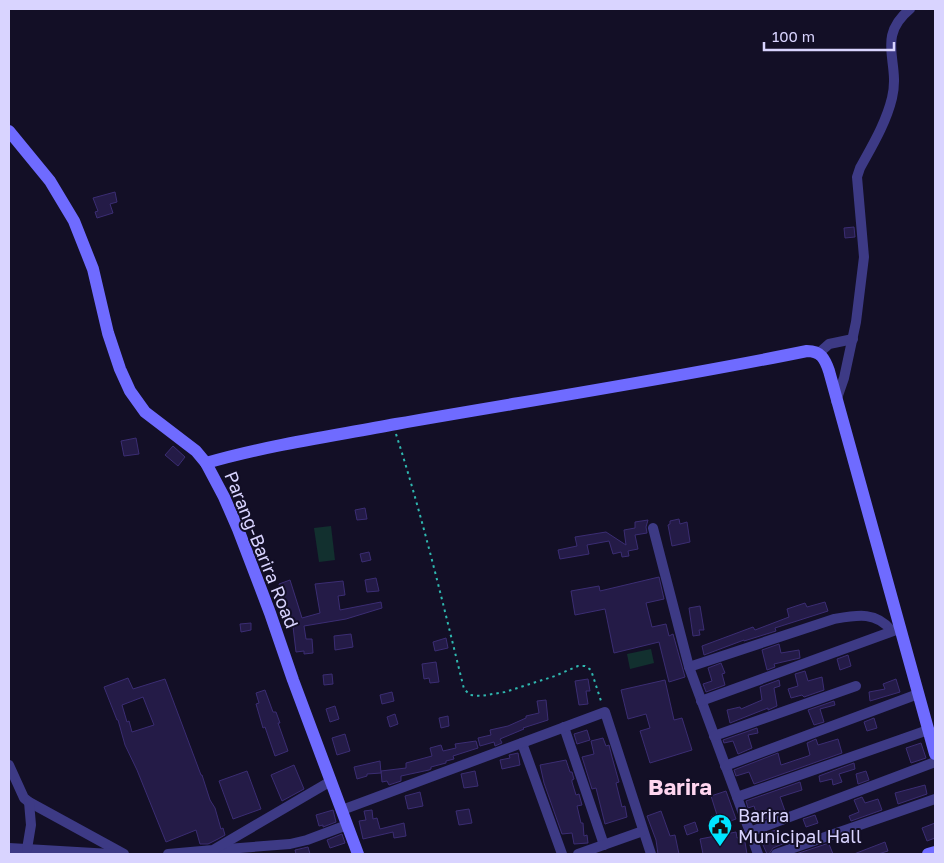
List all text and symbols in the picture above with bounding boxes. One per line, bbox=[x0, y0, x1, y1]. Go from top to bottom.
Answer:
scale bar bbox=[764, 20, 894, 52]
text: 100 m bbox=[772, 27, 815, 45]
street label: Parang-Barira Road bbox=[220, 468, 303, 631]
district label: Barira bbox=[648, 773, 712, 800]
place label: Barira Municipal Hall bbox=[738, 804, 862, 847]
public building icon: Barira Municipal Hall bbox=[707, 813, 733, 847]

